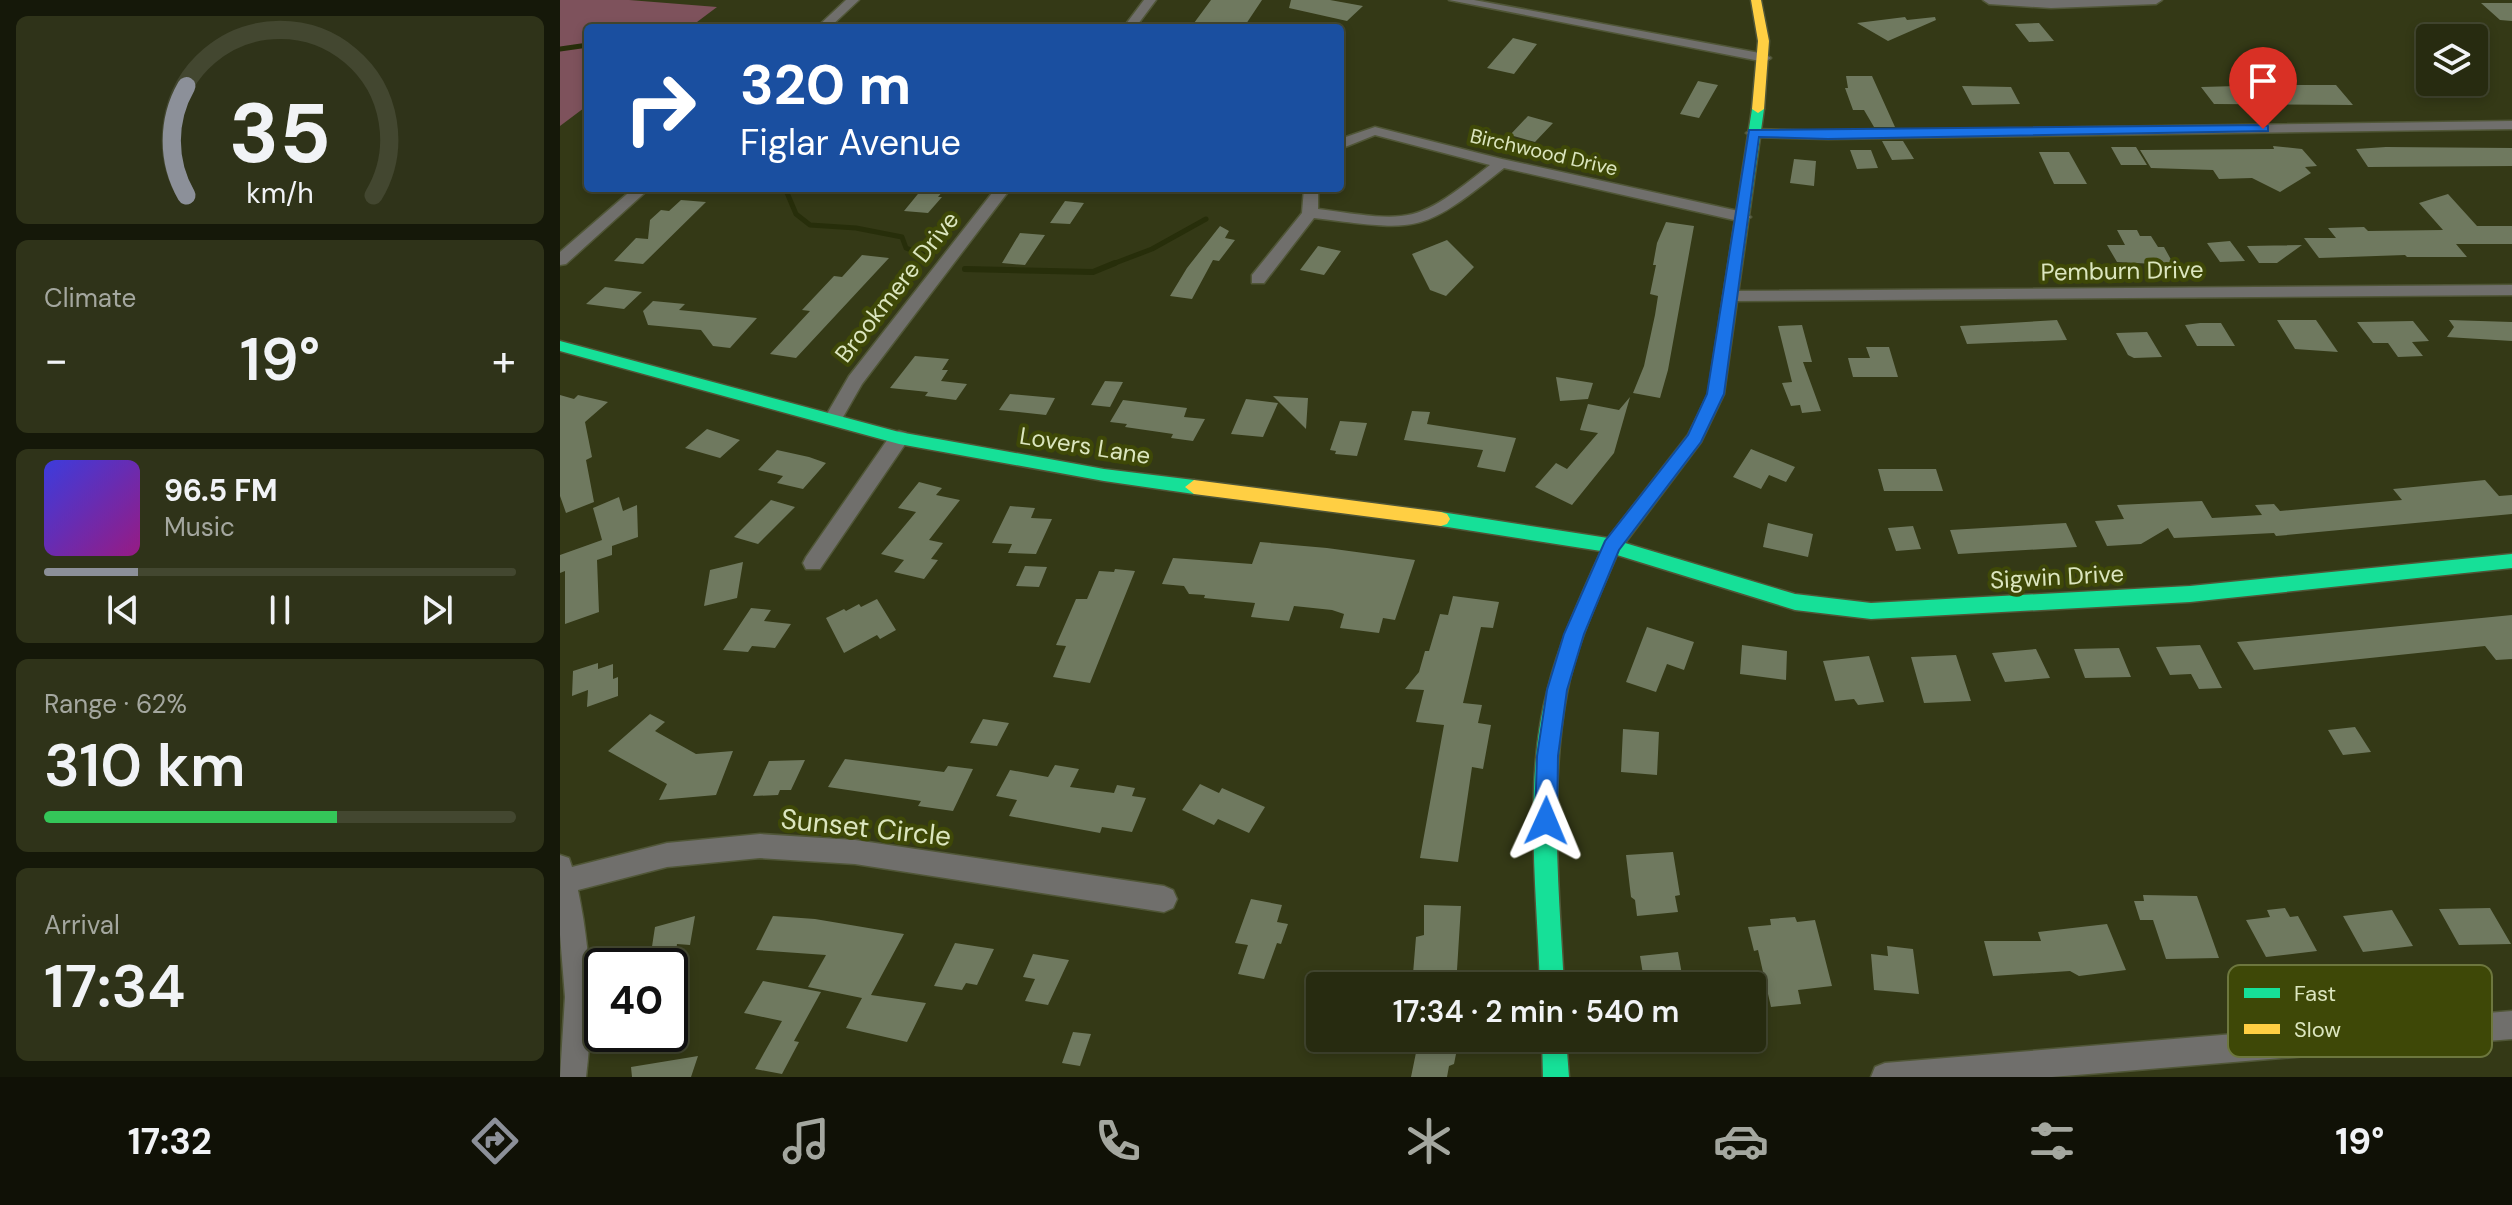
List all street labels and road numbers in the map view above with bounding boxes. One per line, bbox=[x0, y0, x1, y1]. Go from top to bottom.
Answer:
street label: Birchwood Drive bbox=[1468, 122, 1620, 182]
street label: Brookmere Drive bbox=[828, 205, 965, 369]
street label: Pemburn Drive bbox=[2040, 254, 2204, 287]
street label: Lovers Lane bbox=[1018, 420, 1153, 471]
street label: Sigwin Drive bbox=[1989, 558, 2125, 595]
street label: Sunset Circle bbox=[779, 800, 953, 855]

